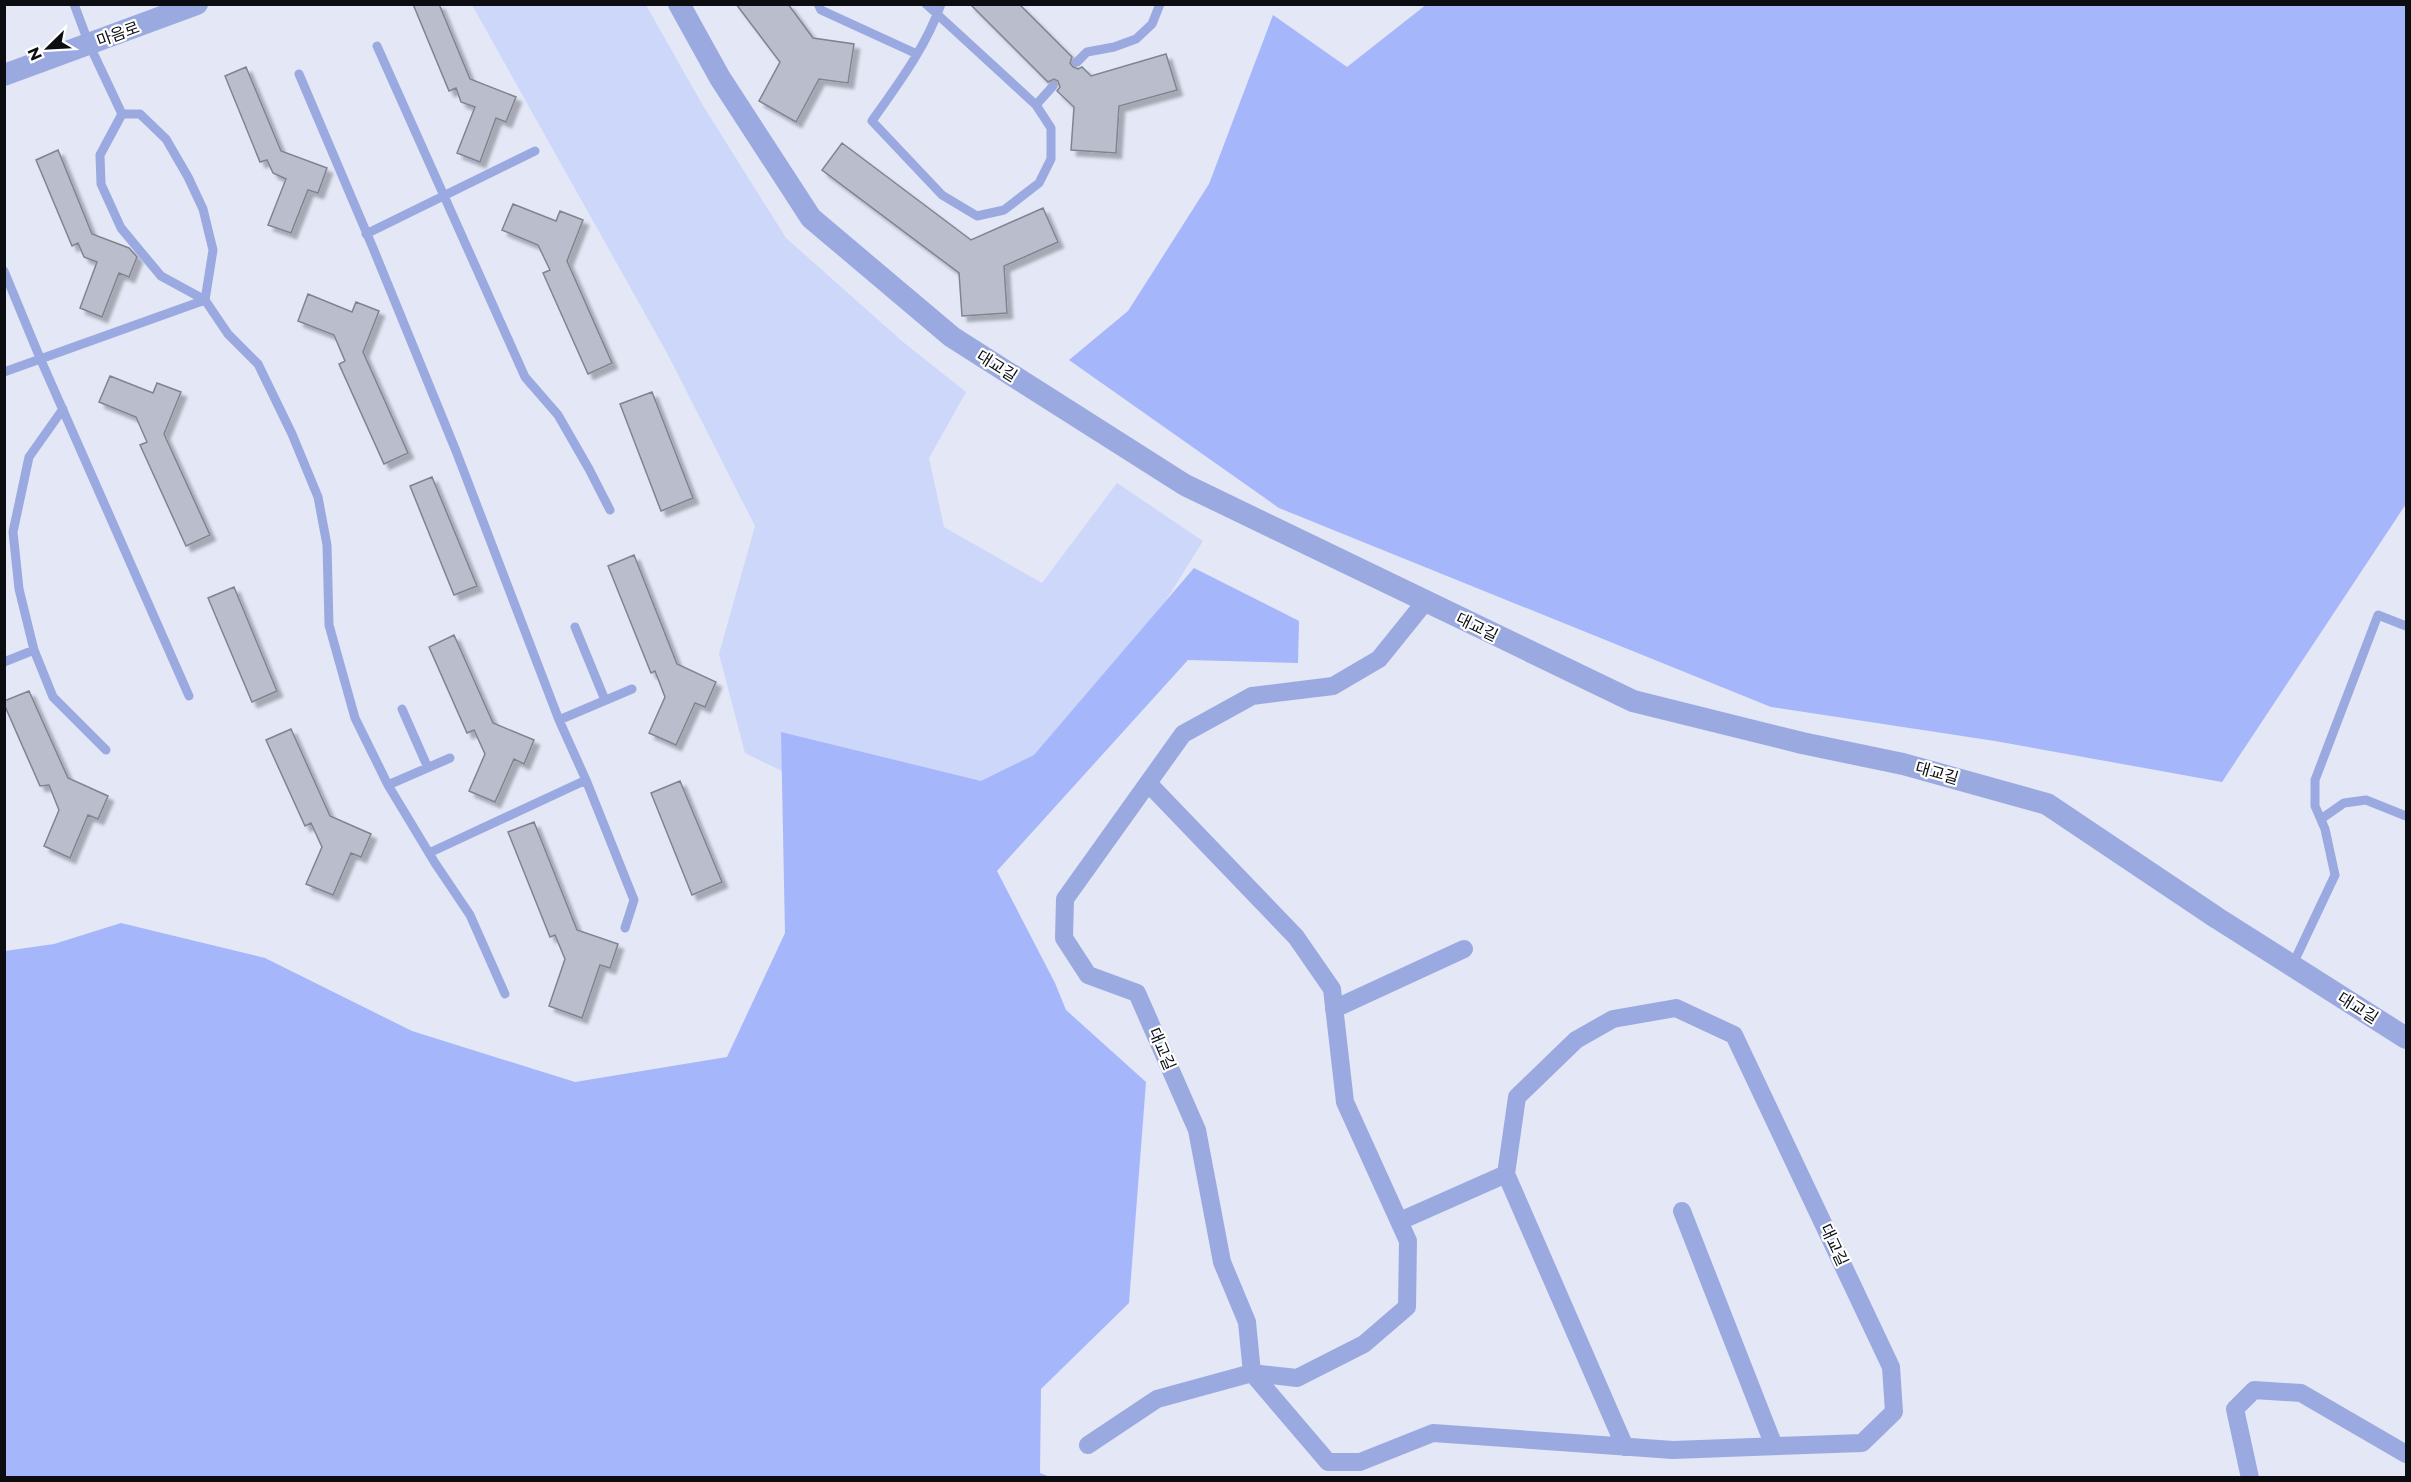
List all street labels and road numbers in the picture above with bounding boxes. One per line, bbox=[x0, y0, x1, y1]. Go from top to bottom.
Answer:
street label: 마음로 bbox=[94, 17, 142, 50]
street label: 대교길 bbox=[973, 346, 1021, 386]
street label: 대교길 bbox=[1453, 609, 1501, 645]
street label: 대교길 bbox=[1913, 758, 1961, 788]
street label: 대교길 bbox=[2334, 988, 2382, 1028]
street label: 대교길 bbox=[1145, 1025, 1179, 1073]
street label: 대교길 bbox=[1816, 1221, 1852, 1269]

